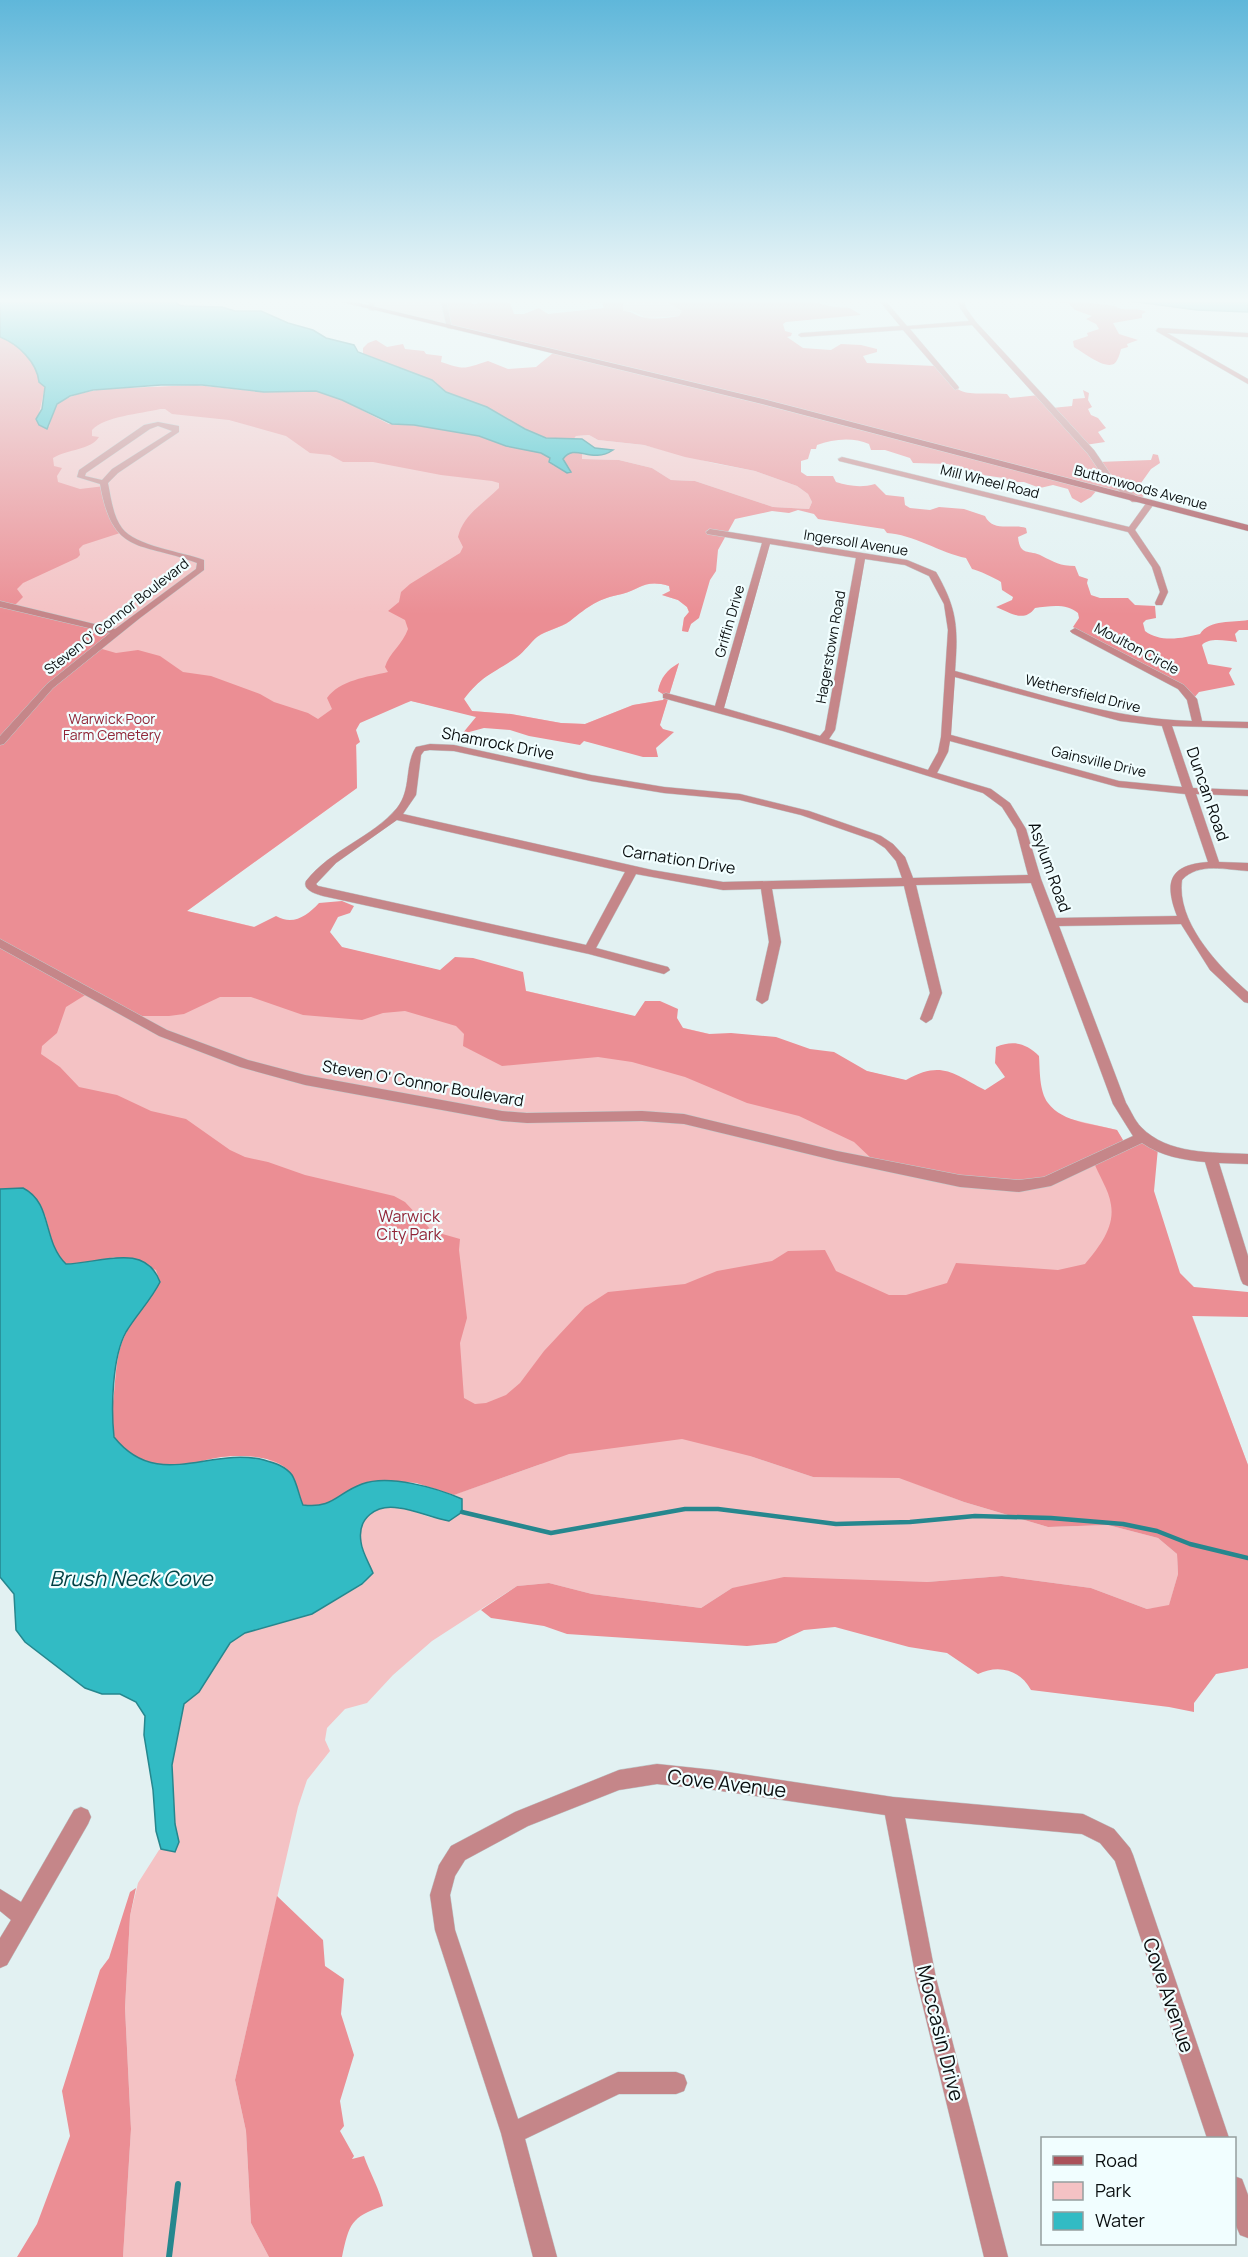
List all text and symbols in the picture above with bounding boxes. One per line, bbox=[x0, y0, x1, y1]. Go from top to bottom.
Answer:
street label: Mill Wheel Road bbox=[939, 460, 1041, 502]
street label: Buttonwoods Avenue bbox=[1072, 460, 1210, 514]
street label: Ingersoll Avenue bbox=[802, 524, 910, 560]
street label: Steven O' Connor Boulevard bbox=[40, 553, 192, 679]
street label: Griffin Drive bbox=[710, 582, 748, 660]
street label: Hagerstown Road bbox=[811, 589, 849, 705]
street label: Moulton Circle bbox=[1091, 618, 1183, 678]
street label: Wethersfield Drive bbox=[1023, 669, 1143, 717]
park label: Warwick Poor Farm Cemetery bbox=[63, 709, 162, 744]
street label: Shamrock Drive bbox=[440, 721, 556, 765]
street label: Gainsville Drive bbox=[1050, 741, 1148, 781]
street label: Duncan Road bbox=[1182, 744, 1234, 844]
street label: Asylum Road bbox=[1023, 819, 1077, 915]
street label: Carnation Drive bbox=[621, 839, 737, 879]
street label: Steven O' Connor Boulevard bbox=[321, 1054, 525, 1112]
park label: Warwick City Park bbox=[377, 1205, 443, 1245]
water label: Brush Neck Cove bbox=[49, 1564, 214, 1592]
street label: Cove Avenue bbox=[666, 1762, 788, 1804]
street label: Cove Avenue bbox=[1137, 1934, 1201, 2056]
street label: Moccasin Drive bbox=[911, 1962, 971, 2104]
legend bbox=[1041, 2137, 1236, 2245]
text: Road bbox=[1095, 2148, 1138, 2172]
text: Park bbox=[1095, 2178, 1132, 2202]
text: Water bbox=[1095, 2208, 1145, 2232]

